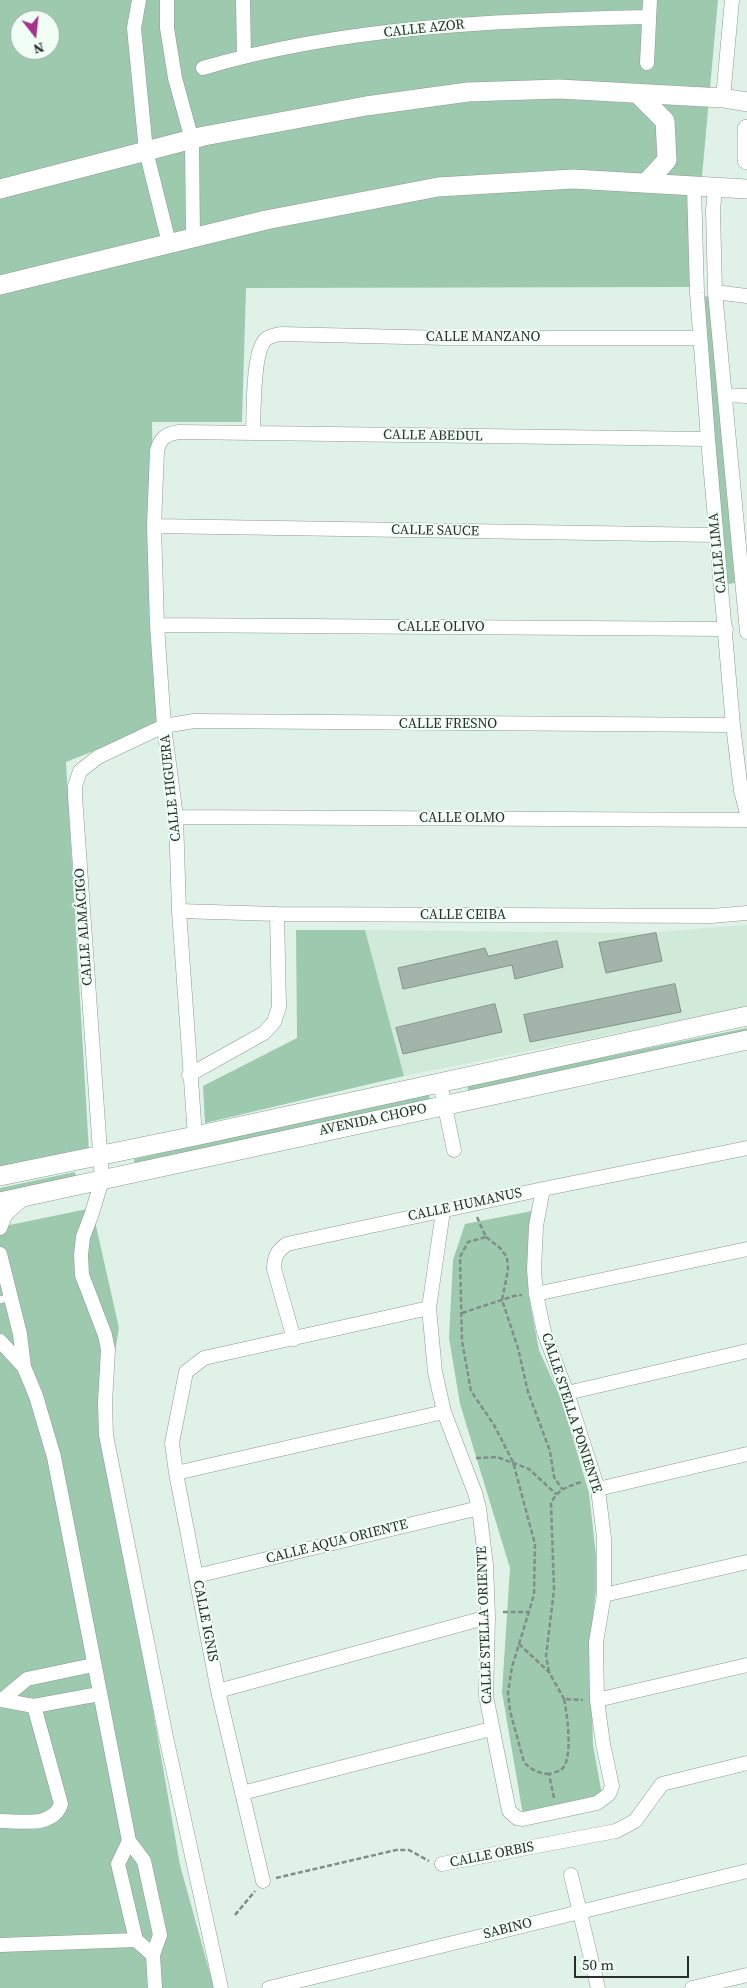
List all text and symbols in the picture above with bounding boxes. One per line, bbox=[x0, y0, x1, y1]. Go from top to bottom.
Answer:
north arrow bbox=[10, 10, 60, 60]
street label: CALLE AZOR bbox=[383, 16, 465, 42]
text: N bbox=[31, 37, 47, 59]
street label: CALLE MANZANO bbox=[426, 329, 540, 345]
street label: CALLE ABEDUL bbox=[383, 427, 483, 445]
street label: CALLE LIMA bbox=[705, 512, 731, 594]
street label: CALLE SAUCE bbox=[391, 522, 479, 540]
street label: CALLE OLIVO bbox=[397, 619, 485, 635]
street label: CALLE FRESNO bbox=[399, 716, 497, 732]
street label: CALLE HIGUERA bbox=[157, 733, 185, 843]
street label: CALLE OLMO bbox=[419, 810, 505, 826]
street label: CALLE ALMÁCIGO bbox=[72, 868, 96, 986]
street label: CALLE CEIBA bbox=[420, 907, 506, 923]
street label: AVENIDA CHOPO bbox=[318, 1100, 428, 1140]
street label: CALLE HUMANUS bbox=[407, 1185, 523, 1225]
street label: CALLE STELLA PONIENTE bbox=[537, 1331, 605, 1495]
street label: CALLE AQUA ORIENTE bbox=[264, 1516, 410, 1568]
street label: CALLE STELLA ORIENTE bbox=[474, 1546, 496, 1704]
street label: CALLE IGNIS bbox=[189, 1579, 221, 1663]
street label: CALLE ORBIS bbox=[449, 1839, 535, 1871]
street label: SABINO bbox=[482, 1915, 534, 1943]
scale bar bbox=[577, 1946, 692, 1978]
text: 50 m bbox=[582, 1954, 614, 1975]

